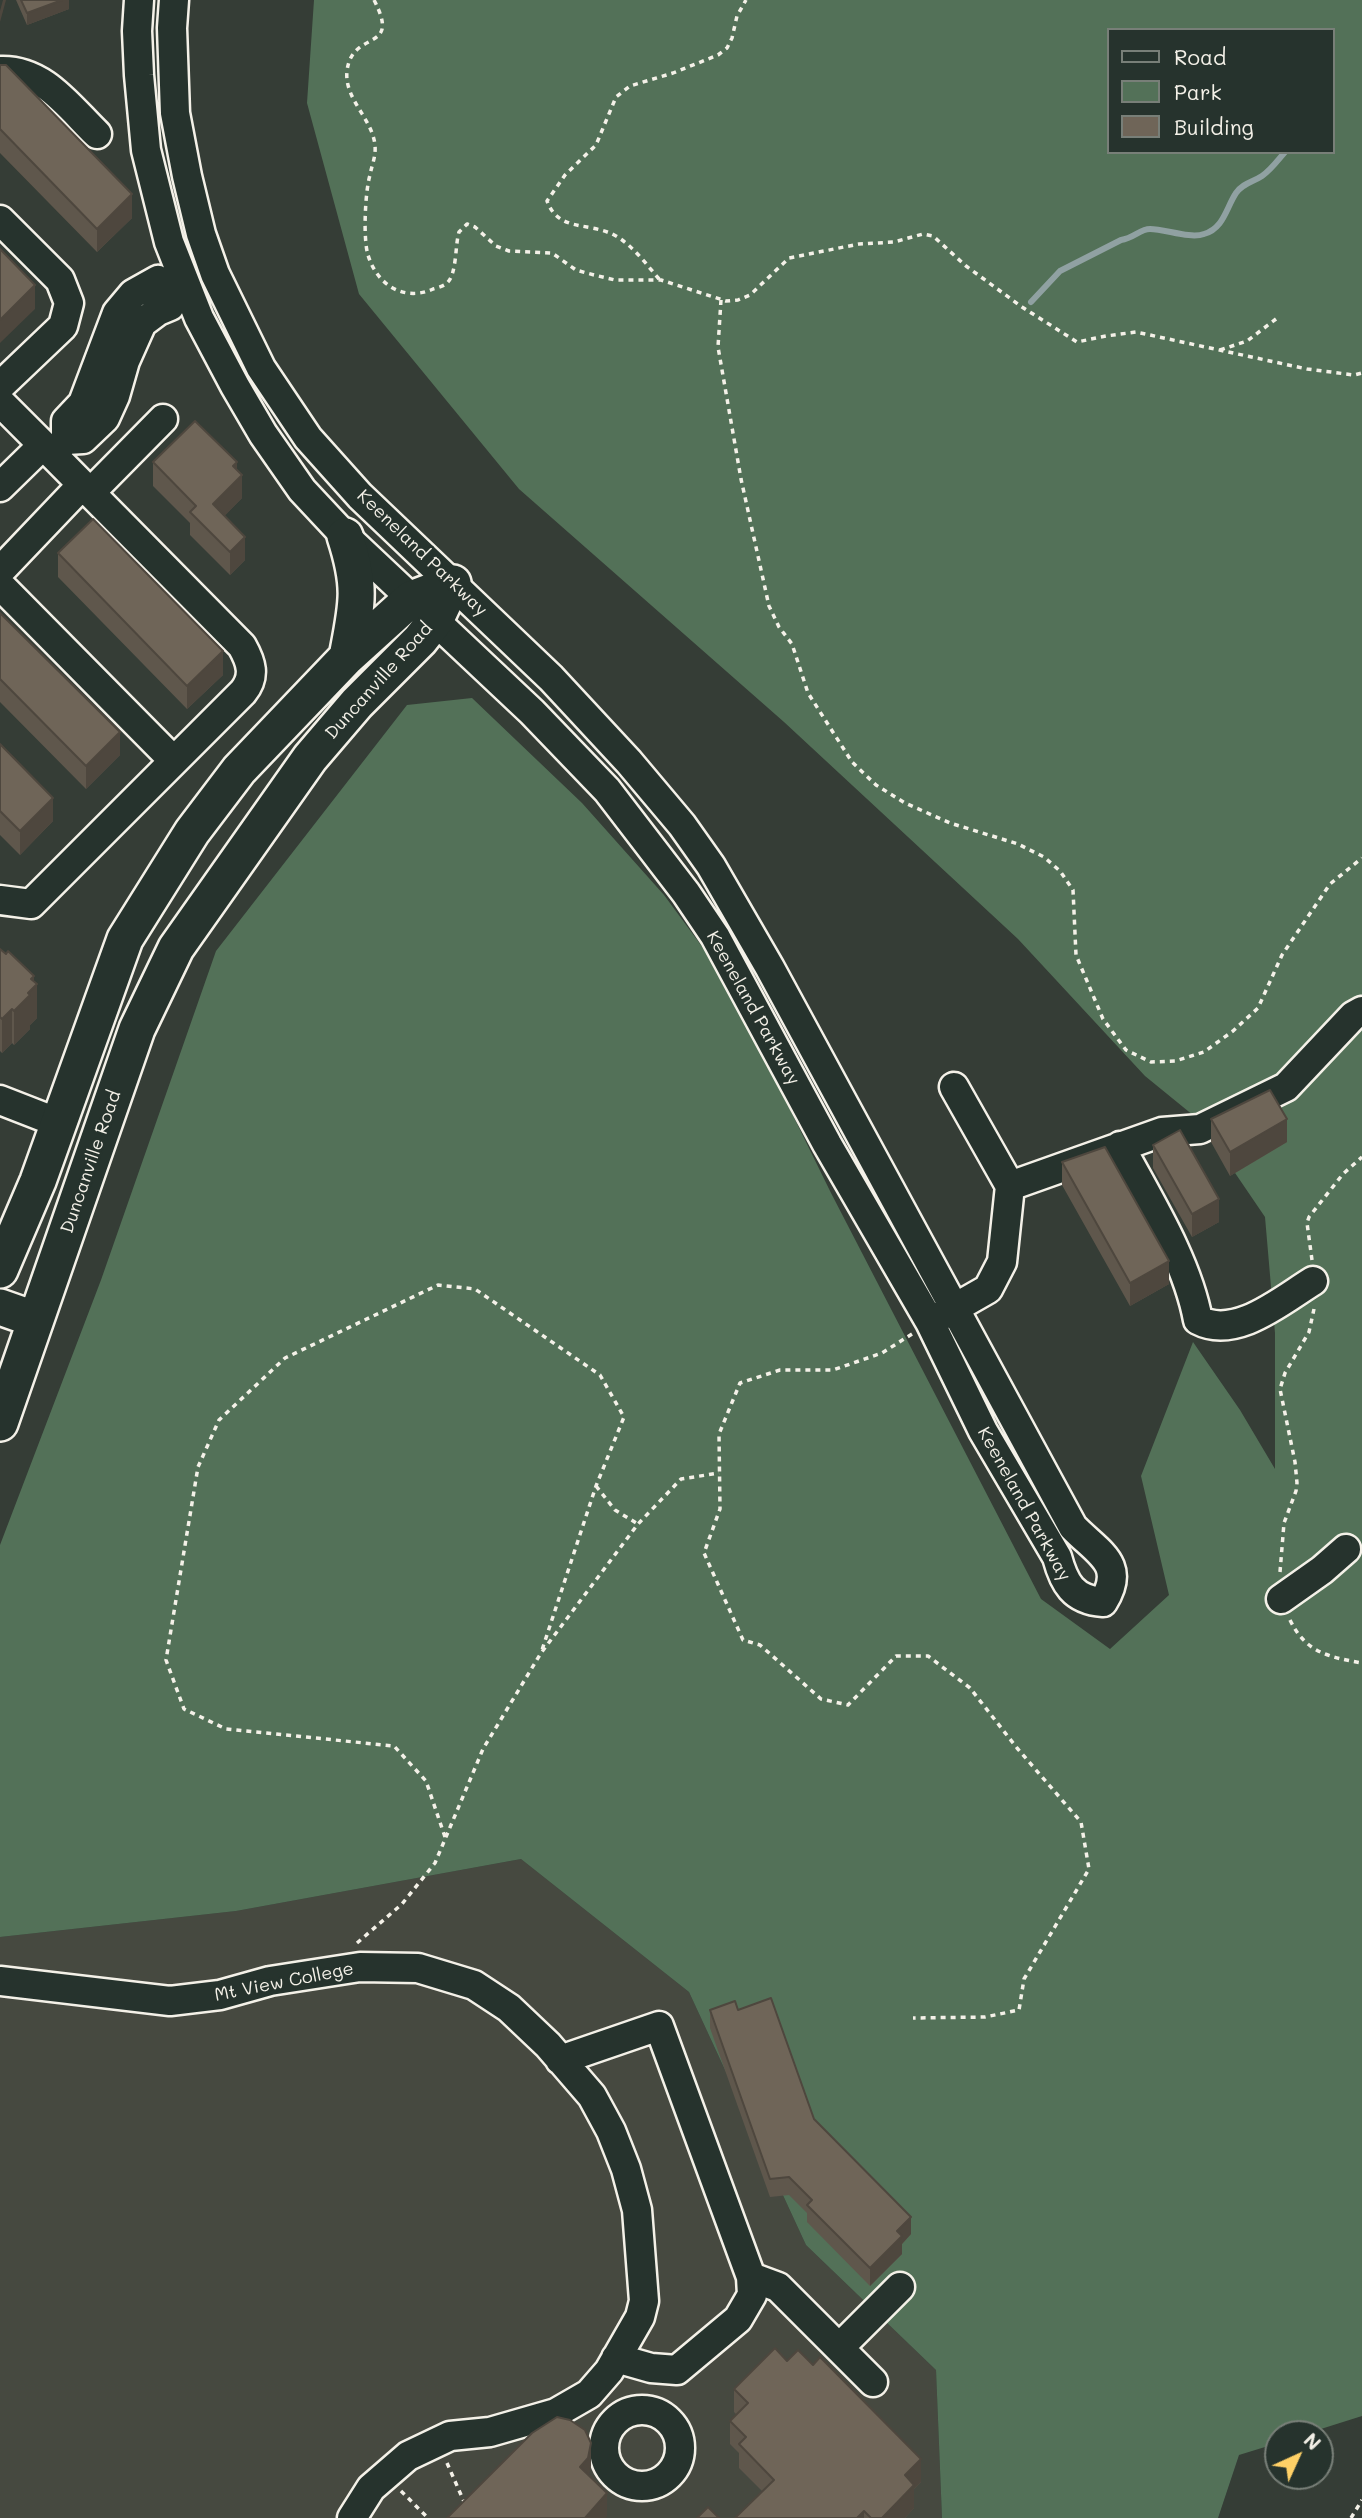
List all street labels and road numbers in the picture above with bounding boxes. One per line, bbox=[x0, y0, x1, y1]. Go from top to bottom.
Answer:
street label: Keeneland Parkway bbox=[352, 485, 492, 621]
street label: Duncanville Road bbox=[321, 618, 437, 744]
street label: Keeneland Parkway bbox=[702, 927, 804, 1089]
street label: Duncanville Road bbox=[56, 1088, 126, 1236]
street label: Keeneland Parkway bbox=[973, 1423, 1075, 1585]
street label: Mt View College bbox=[213, 1958, 355, 2006]

